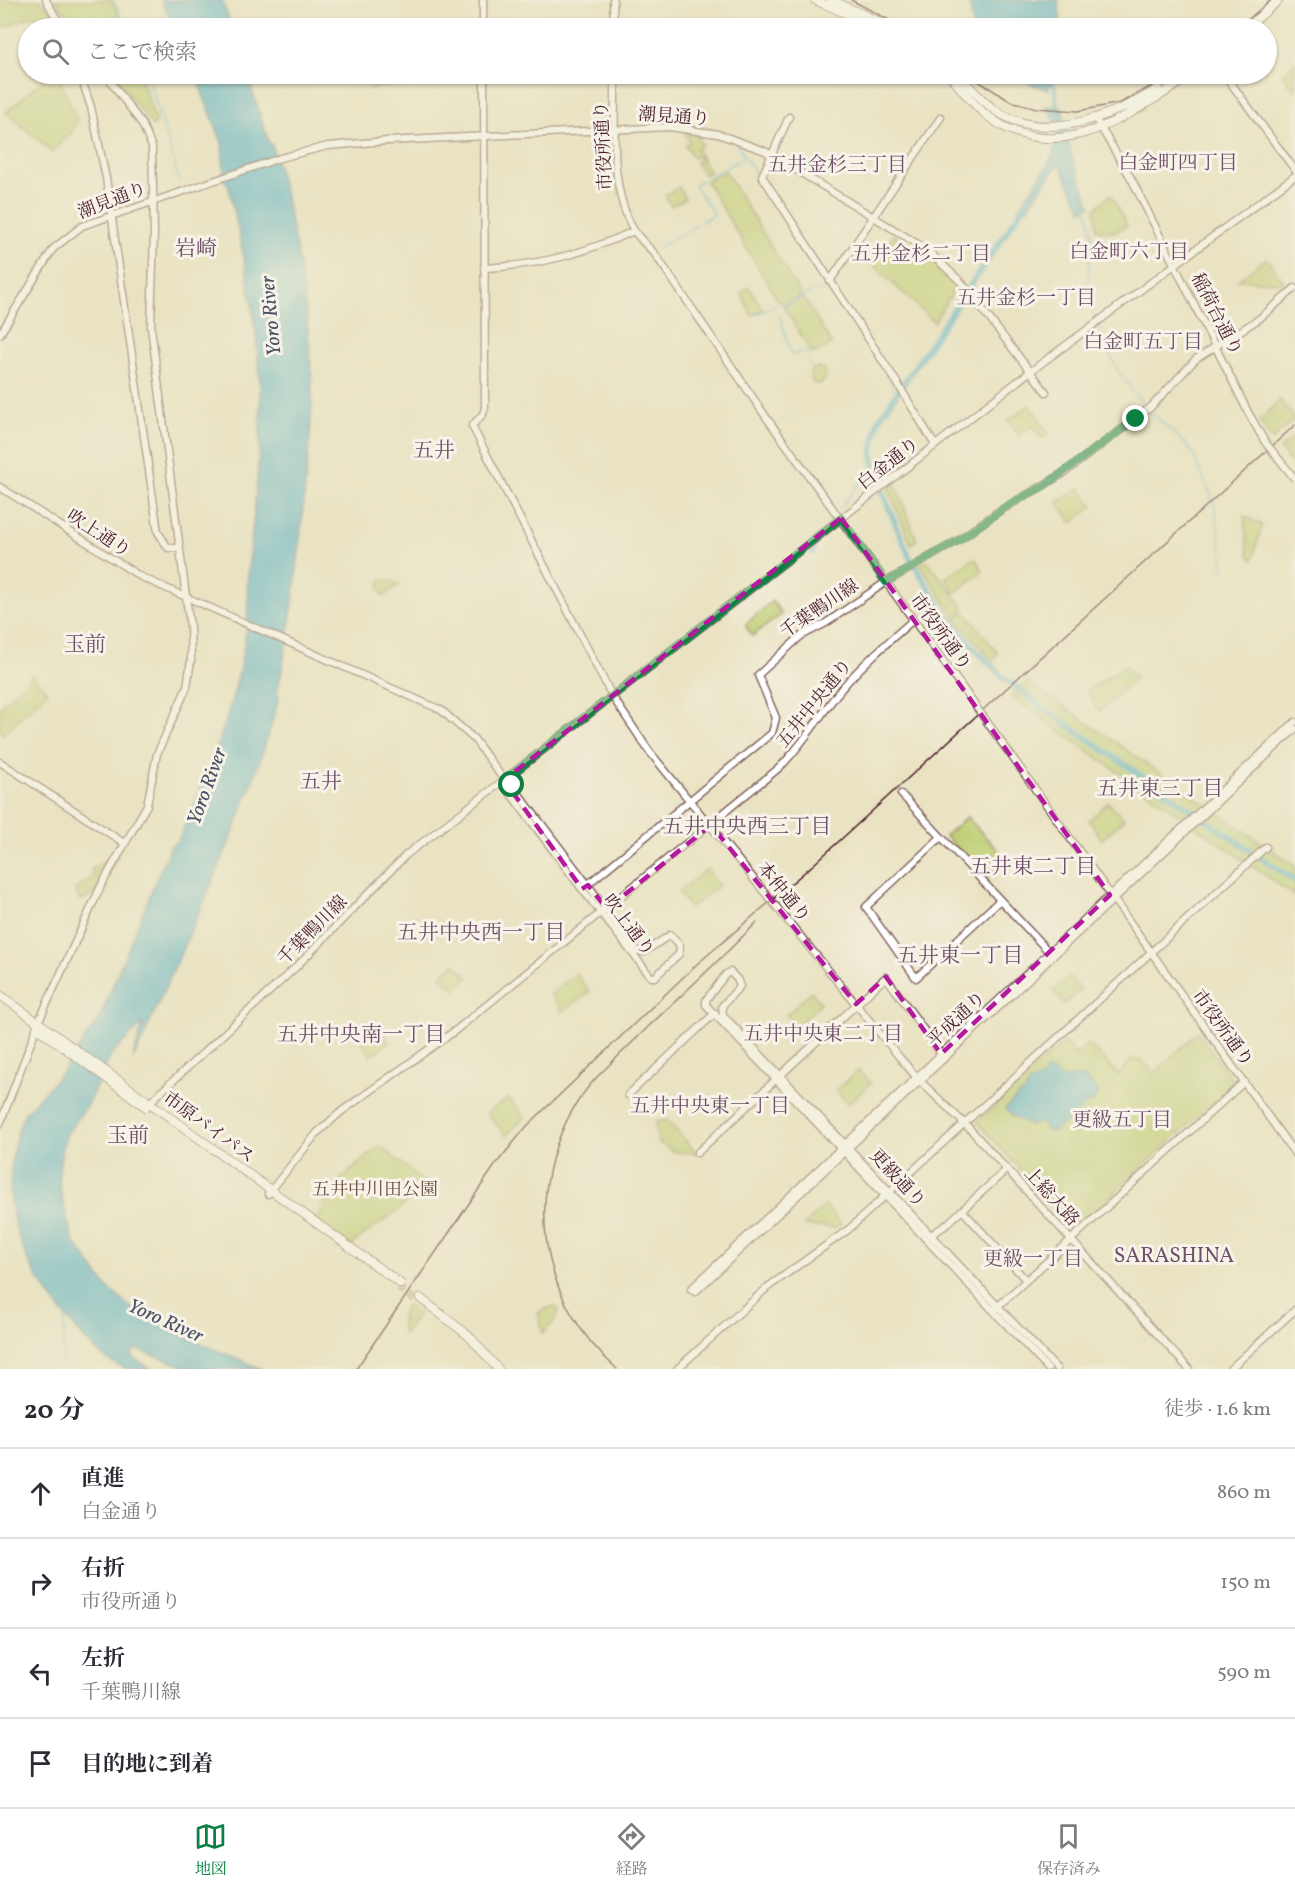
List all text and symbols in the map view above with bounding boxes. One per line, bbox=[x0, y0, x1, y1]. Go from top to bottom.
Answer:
search box bbox=[18, 18, 1277, 84]
icon: search bbox=[39, 35, 72, 68]
text: ここで検索 bbox=[87, 38, 197, 69]
street label: 市役所通り bbox=[590, 100, 619, 192]
street label: 潮見通り bbox=[637, 103, 711, 132]
district label: 白金町四丁目 bbox=[1118, 150, 1238, 178]
district label: 五井金杉三丁目 bbox=[767, 152, 907, 180]
street label: 潮見通り bbox=[74, 177, 151, 226]
district label: 岩崎 bbox=[175, 235, 217, 264]
district label: 白金町六丁目 bbox=[1069, 239, 1189, 267]
district label: 五井金杉二丁目 bbox=[851, 241, 991, 269]
street label: 稲荷台通り bbox=[1184, 269, 1247, 360]
water label: Yoro River bbox=[254, 274, 289, 357]
district label: 五井金杉一丁目 bbox=[956, 285, 1096, 313]
district label: 白金町五丁目 bbox=[1083, 329, 1203, 357]
route end bbox=[1122, 405, 1148, 431]
street label: 白金通り bbox=[853, 432, 925, 496]
district label: 五井 bbox=[413, 437, 455, 466]
street label: 吹上通り bbox=[61, 504, 135, 564]
street label: 千葉鴨川線 bbox=[776, 574, 864, 645]
street label: 市役所通り bbox=[903, 589, 976, 677]
district label: 玉前 bbox=[64, 631, 106, 660]
street label: 五井中央通り bbox=[771, 654, 859, 754]
water label: Yoro River bbox=[181, 744, 235, 829]
district label: 五井 bbox=[300, 768, 342, 797]
route start bbox=[498, 771, 524, 797]
district label: 五井東三丁目 bbox=[1097, 775, 1223, 804]
district label: 五井中央西三丁目 bbox=[663, 813, 831, 842]
district label: 五井東二丁目 bbox=[970, 853, 1096, 882]
street label: 本仲通り bbox=[750, 857, 815, 929]
street label: 千葉鴨川線 bbox=[272, 890, 354, 972]
street label: 吹上通り bbox=[596, 890, 659, 962]
district label: 五井中央西一丁目 bbox=[397, 919, 565, 948]
district label: 五井東一丁目 bbox=[897, 942, 1023, 971]
street label: 市役所通り bbox=[1185, 985, 1258, 1073]
street label: 平成通り bbox=[922, 986, 992, 1054]
district label: 五井中央南一丁目 bbox=[277, 1021, 445, 1050]
district label: 五井中央東二丁目 bbox=[743, 1021, 903, 1049]
street label: 市原バイパス bbox=[157, 1086, 259, 1170]
district label: 五井中央東一丁目 bbox=[630, 1093, 790, 1121]
district label: 更級五丁目 bbox=[1072, 1107, 1172, 1135]
district label: 玉前 bbox=[107, 1122, 149, 1151]
street label: 更級通り bbox=[863, 1144, 931, 1214]
street label: 上総大路 bbox=[1018, 1162, 1084, 1232]
park label: 五井中川田公園 bbox=[312, 1178, 438, 1203]
district label: SARASHINA bbox=[1114, 1242, 1234, 1271]
district label: 更級一丁目 bbox=[983, 1246, 1083, 1274]
water label: Yoro River bbox=[123, 1293, 208, 1351]
text: 20 分 bbox=[24, 1393, 85, 1429]
text: 徒歩 · 1.6 km bbox=[1164, 1396, 1271, 1424]
text: 直進 bbox=[81, 1464, 125, 1495]
icon: ahead bbox=[24, 1477, 57, 1510]
text: 860 m bbox=[1217, 1479, 1271, 1507]
text: 白金通り bbox=[81, 1499, 161, 1527]
text: 右折 bbox=[81, 1554, 125, 1585]
icon: right bbox=[24, 1567, 57, 1600]
text: 150 m bbox=[1220, 1569, 1271, 1597]
text: 市役所通り bbox=[81, 1589, 181, 1617]
text: 左折 bbox=[81, 1644, 125, 1675]
icon: left bbox=[24, 1657, 57, 1690]
text: 590 m bbox=[1217, 1659, 1271, 1687]
text: 千葉鴨川線 bbox=[81, 1679, 181, 1707]
icon: arrive bbox=[24, 1747, 57, 1780]
text: 目的地に到着 bbox=[81, 1750, 213, 1781]
tab: 地図 bbox=[194, 1820, 227, 1881]
tab: 経路 bbox=[615, 1820, 648, 1881]
tab: 保存済み bbox=[1037, 1820, 1101, 1881]

